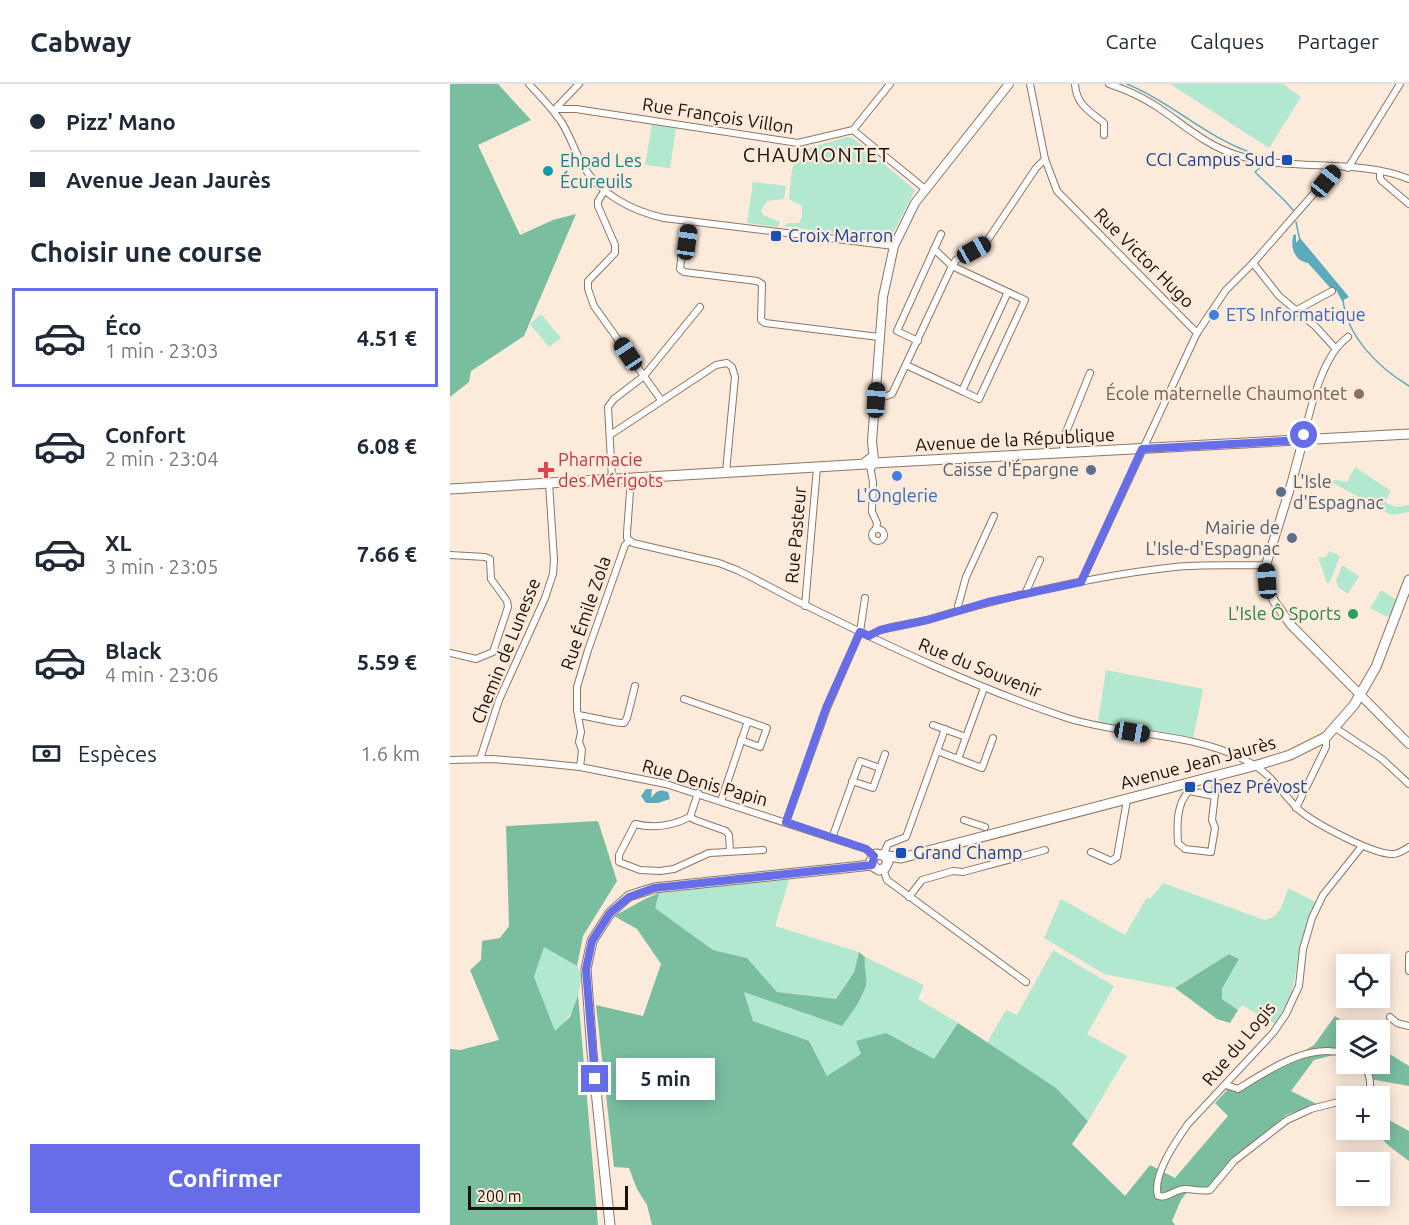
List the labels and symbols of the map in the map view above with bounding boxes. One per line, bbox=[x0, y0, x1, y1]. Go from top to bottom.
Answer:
street label: Rue François Villon bbox=[641, 93, 795, 137]
district label: CHAUMONTET bbox=[743, 143, 891, 166]
place label: CCI Campus Sud bbox=[1146, 149, 1275, 169]
place label: Ehpad Les Écureuils bbox=[560, 150, 642, 191]
marker: CCI Campus Sud bbox=[1280, 153, 1294, 167]
car bbox=[1308, 161, 1344, 201]
marker: Ehpad Les Écureuils bbox=[541, 164, 555, 178]
street label: Rue Victor Hugo bbox=[1091, 203, 1199, 311]
car bbox=[676, 223, 698, 261]
place label: Croix Marron bbox=[788, 225, 893, 245]
marker: Croix Marron bbox=[769, 229, 783, 243]
car bbox=[954, 233, 994, 267]
place label: ETS Informatique bbox=[1226, 304, 1366, 324]
marker: ETS Informatique bbox=[1207, 308, 1221, 322]
car bbox=[610, 334, 646, 374]
car bbox=[866, 382, 886, 418]
place label: École maternelle Chaumontet bbox=[1106, 382, 1347, 403]
marker: École maternelle Chaumontet bbox=[1352, 387, 1366, 401]
route start bbox=[1290, 421, 1317, 448]
street label: Avenue de la République bbox=[915, 424, 1115, 454]
place label: Pharmacie des Mérigots bbox=[558, 449, 663, 490]
place label: Caisse d'Épargne bbox=[943, 458, 1079, 479]
marker: Pharmacie des Mérigots bbox=[539, 463, 553, 477]
marker: Caisse d'Épargne bbox=[1084, 463, 1098, 477]
marker: L'Onglerie bbox=[890, 469, 904, 483]
place label: L'Isle d'Espagnac bbox=[1293, 471, 1384, 512]
street label: Rue Pasteur bbox=[781, 485, 809, 584]
place label: L'Onglerie bbox=[856, 485, 938, 505]
marker: L'Isle d'Espagnac bbox=[1274, 485, 1288, 499]
place label: Mairie de L'Isle-d'Espagnac bbox=[1145, 517, 1280, 558]
marker: Mairie de L'Isle-d'Espagnac bbox=[1285, 531, 1299, 545]
street label: Rue Émile Zola bbox=[555, 553, 614, 672]
car bbox=[1257, 562, 1277, 600]
street label: Chemin de Lunesse bbox=[467, 575, 543, 726]
place label: L'Isle Ô Sports bbox=[1228, 603, 1341, 623]
marker: L'Isle Ô Sports bbox=[1346, 607, 1360, 621]
street label: Rue du Souvenir bbox=[916, 633, 1045, 701]
car bbox=[1113, 720, 1151, 744]
street label: Avenue Jean Jaurès bbox=[1118, 732, 1278, 792]
street label: Rue Denis Papin bbox=[640, 755, 770, 810]
place label: Chez Prévost bbox=[1202, 776, 1307, 796]
marker: Chez Prévost bbox=[1183, 780, 1197, 794]
place label: Grand Champ bbox=[913, 842, 1023, 862]
marker: Grand Champ bbox=[894, 846, 908, 860]
street label: Rue du Logis bbox=[1198, 997, 1279, 1089]
callout: 5 min bbox=[616, 1058, 715, 1100]
route end bbox=[581, 1065, 608, 1092]
scale bar bbox=[468, 1183, 628, 1210]

